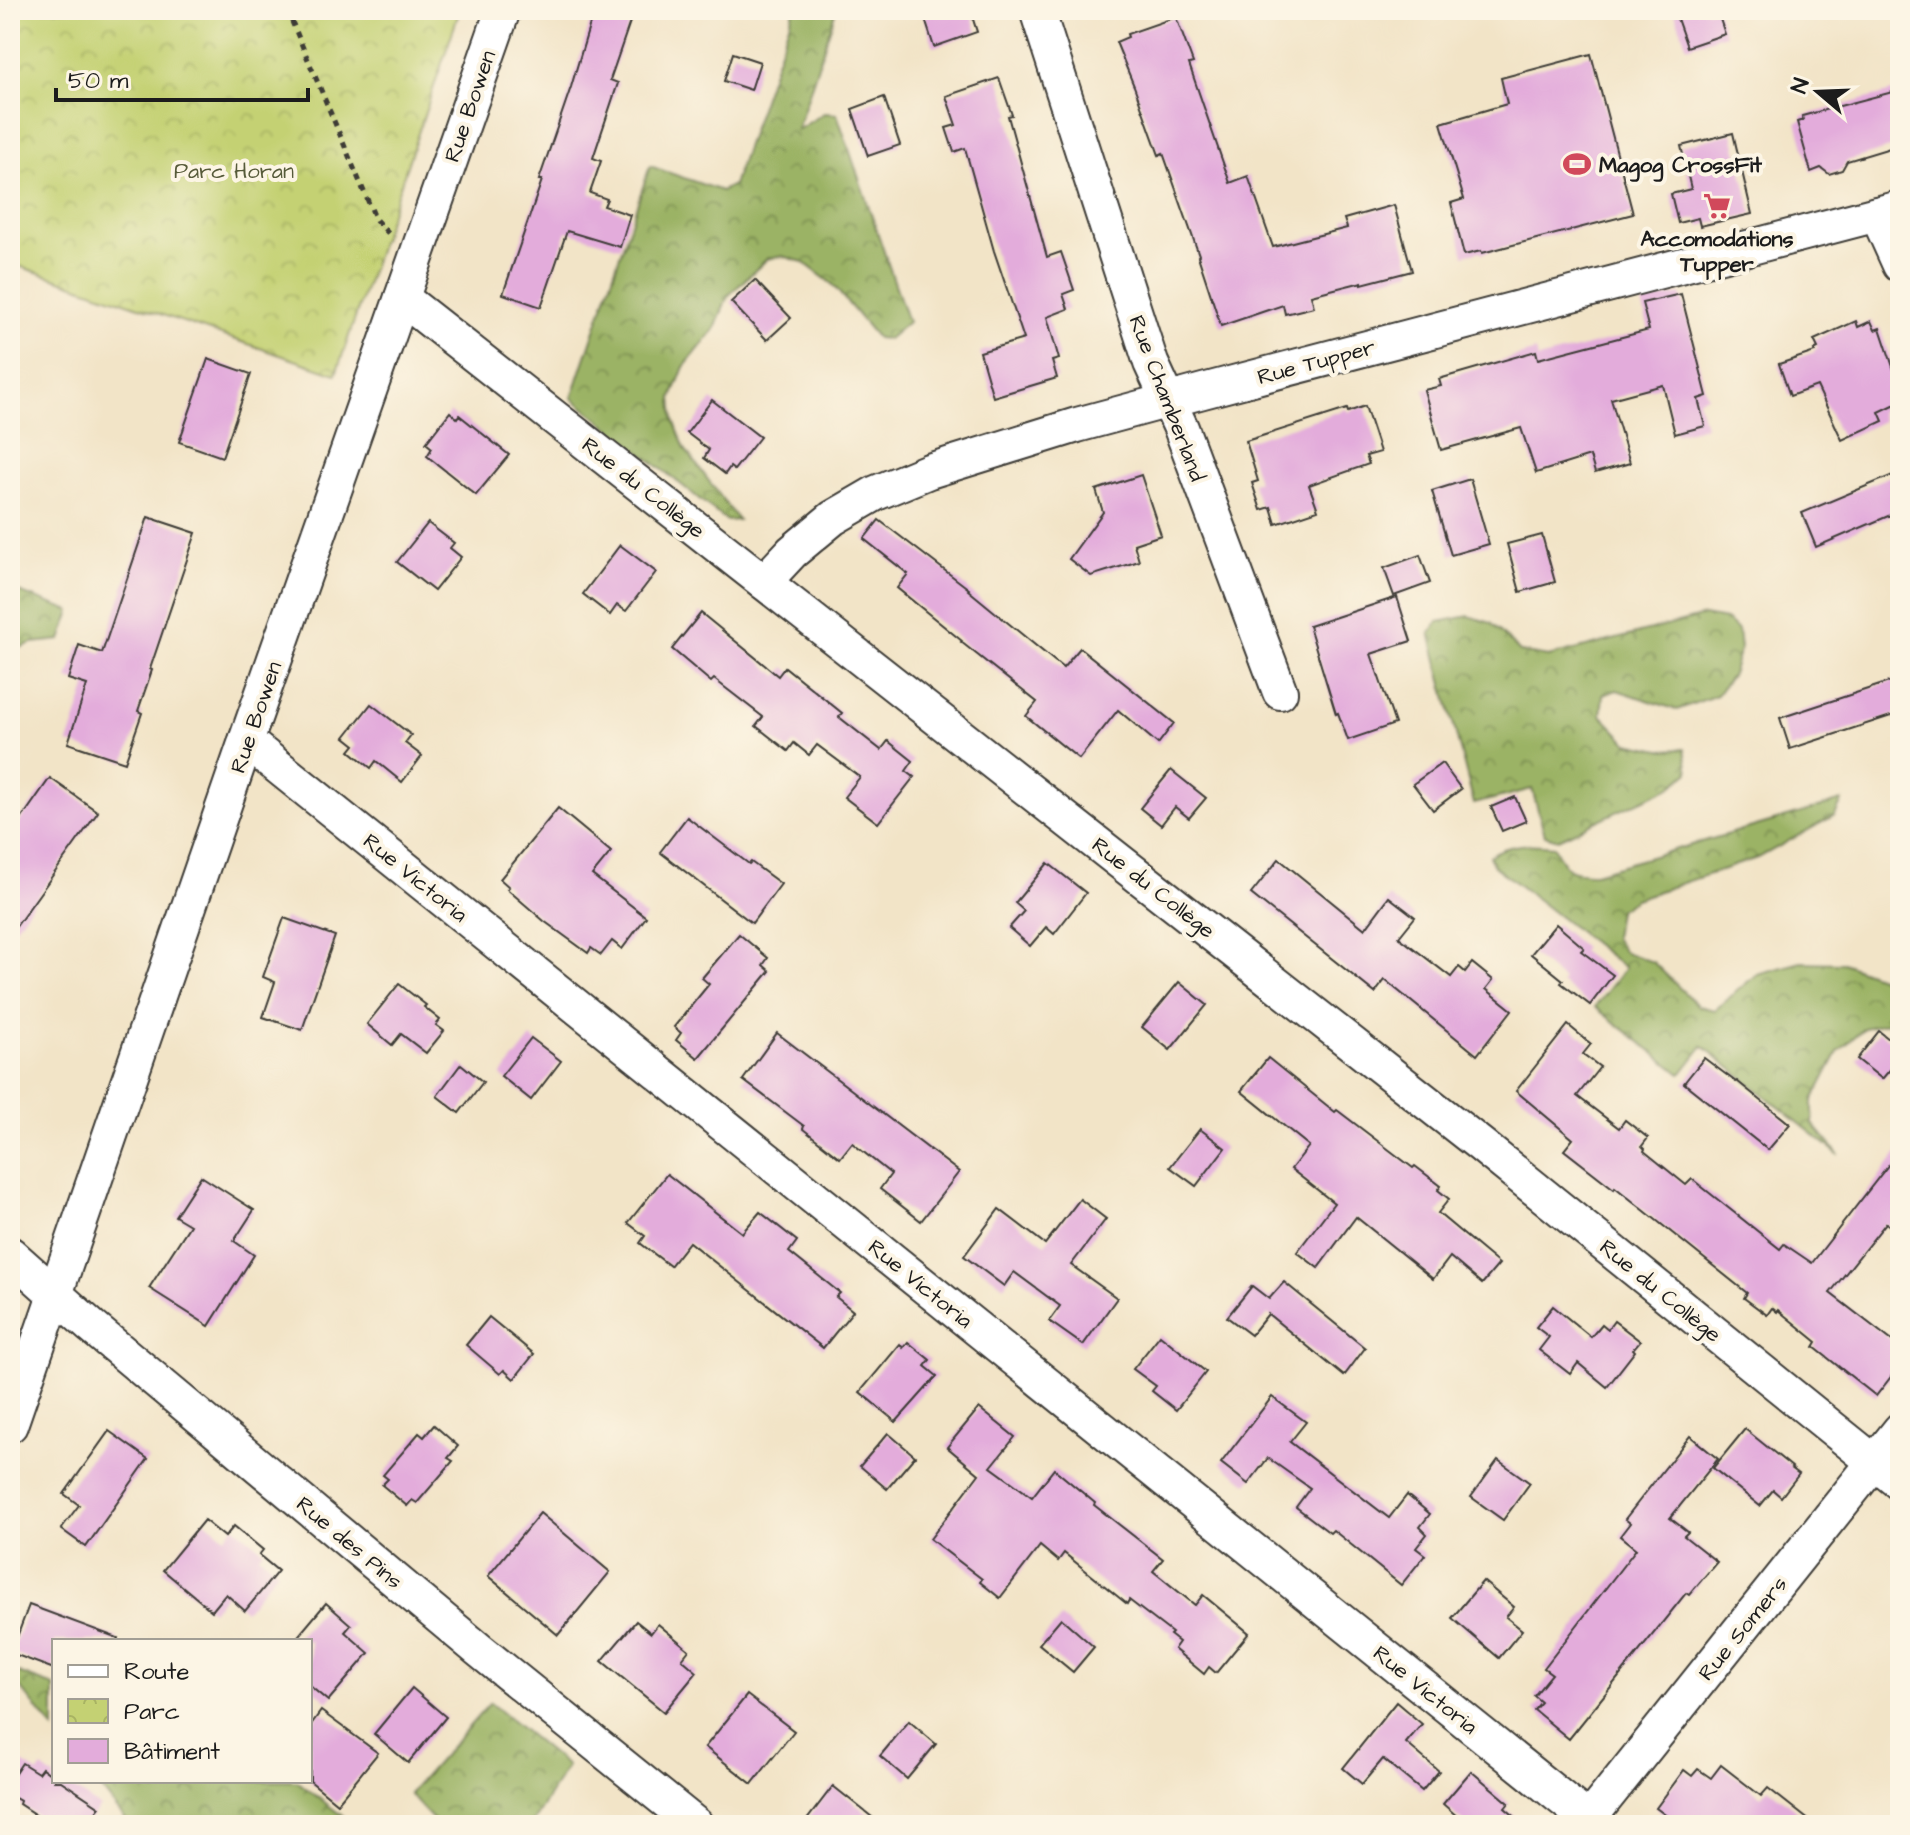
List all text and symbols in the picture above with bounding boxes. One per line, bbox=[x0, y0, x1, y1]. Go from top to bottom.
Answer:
street label: Rue Bowen bbox=[437, 46, 504, 167]
scale bar bbox=[56, 52, 308, 102]
north arrow bbox=[1778, 52, 1858, 132]
text: 50 m bbox=[68, 64, 129, 98]
text: N bbox=[1784, 74, 1817, 98]
sports icon: Magog CrossFit bbox=[1562, 149, 1592, 179]
place label: Magog CrossFit bbox=[1599, 150, 1763, 182]
park label: Parc Horan bbox=[174, 156, 294, 187]
supermarket icon: Accomodations Tupper bbox=[1702, 191, 1732, 221]
place label: Accomodations Tupper bbox=[1641, 224, 1793, 280]
street label: Rue Chamberland bbox=[1121, 311, 1213, 486]
street label: Rue Tupper bbox=[1254, 332, 1379, 393]
street label: Rue du Collège bbox=[574, 430, 711, 547]
street label: Rue Bowen bbox=[223, 657, 290, 778]
street label: Rue Victoria bbox=[356, 826, 474, 930]
street label: Rue du Collège bbox=[1084, 830, 1221, 947]
street label: Rue Victoria bbox=[861, 1232, 979, 1336]
street label: Rue du Collège bbox=[1592, 1232, 1728, 1351]
street label: Rue des Pins bbox=[289, 1489, 409, 1597]
street label: Rue Somers bbox=[1691, 1570, 1795, 1688]
street label: Rue Victoria bbox=[1366, 1638, 1484, 1742]
legend bbox=[52, 1639, 312, 1783]
text: Route bbox=[124, 1655, 190, 1689]
text: Parc bbox=[124, 1695, 180, 1729]
text: Bâtiment bbox=[124, 1735, 220, 1769]

